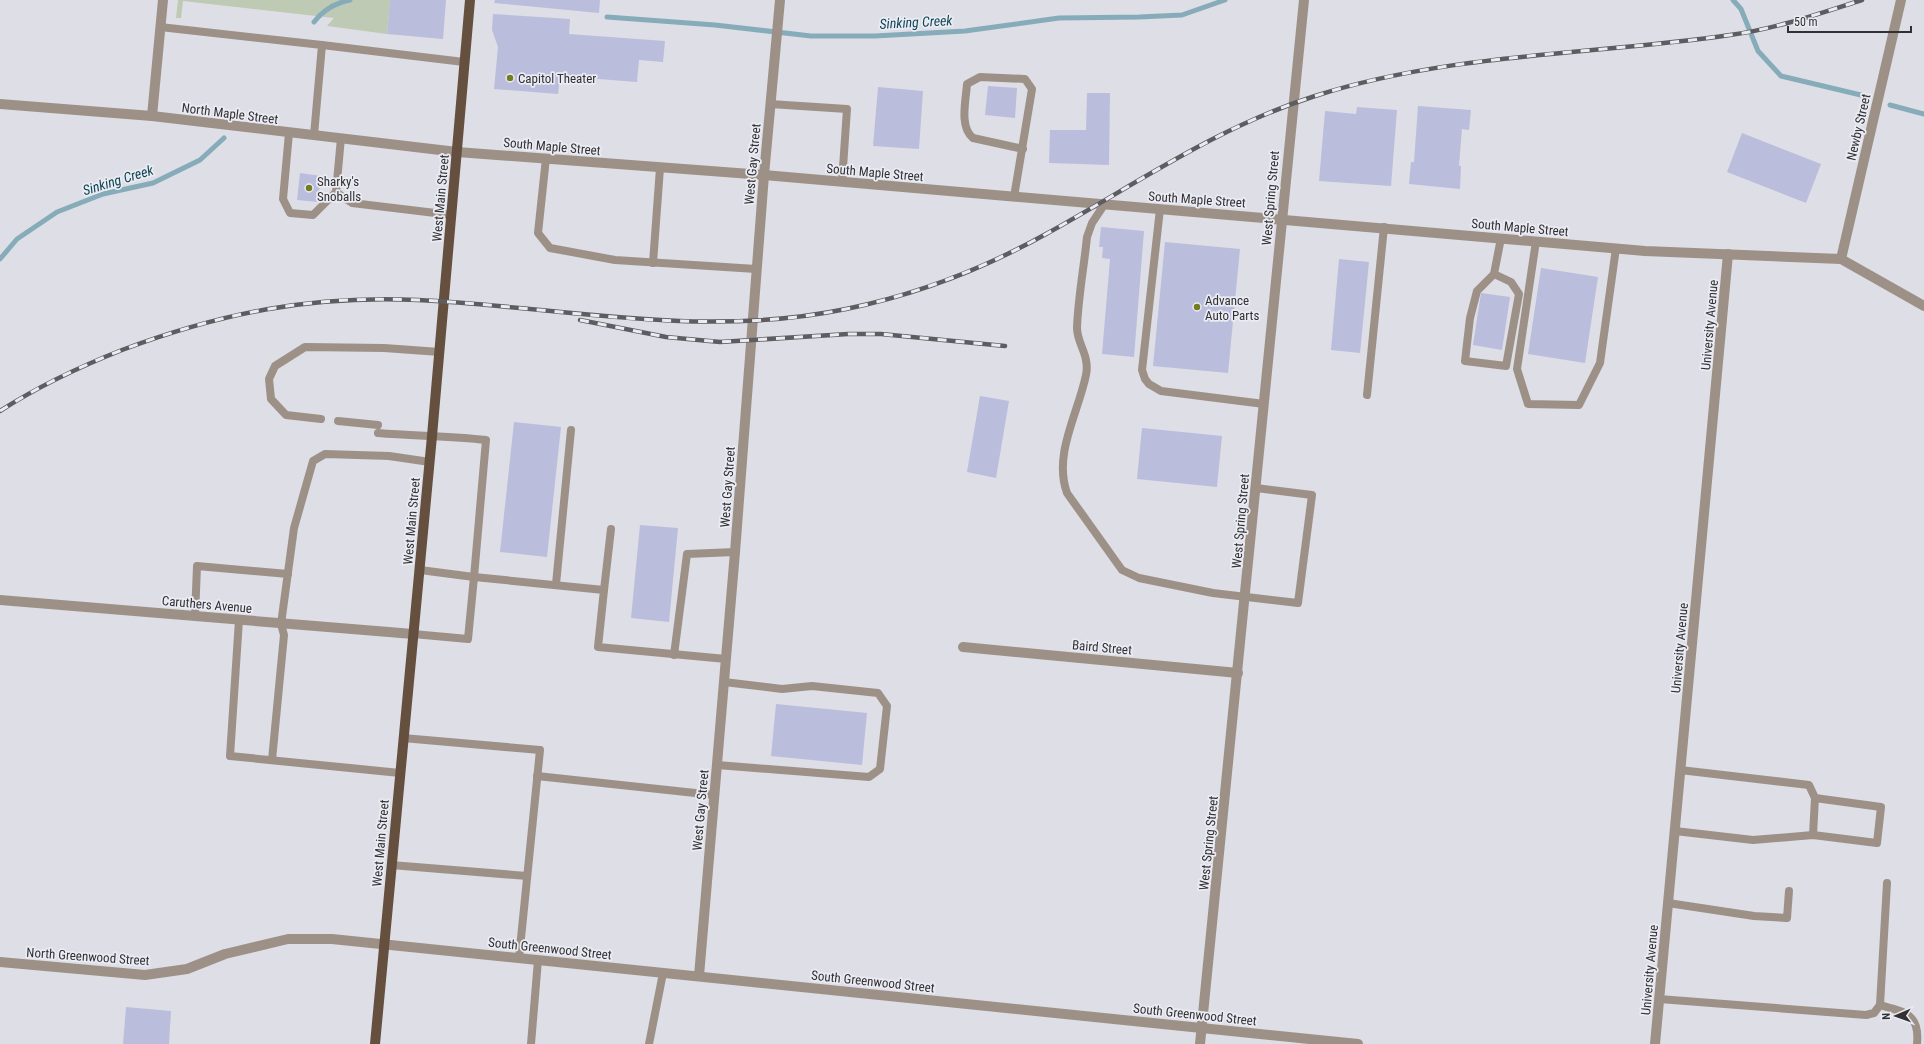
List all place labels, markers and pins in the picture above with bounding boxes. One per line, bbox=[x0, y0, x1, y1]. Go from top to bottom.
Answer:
place label: Capitol Theater bbox=[518, 71, 596, 86]
marker: Capitol Theater bbox=[505, 73, 515, 83]
place label: Sharky's Snoballs bbox=[317, 174, 361, 204]
marker: Sharky's Snoballs bbox=[304, 183, 314, 193]
place label: Advance Auto Parts bbox=[1205, 293, 1259, 323]
marker: Advance Auto Parts bbox=[1192, 302, 1202, 312]

